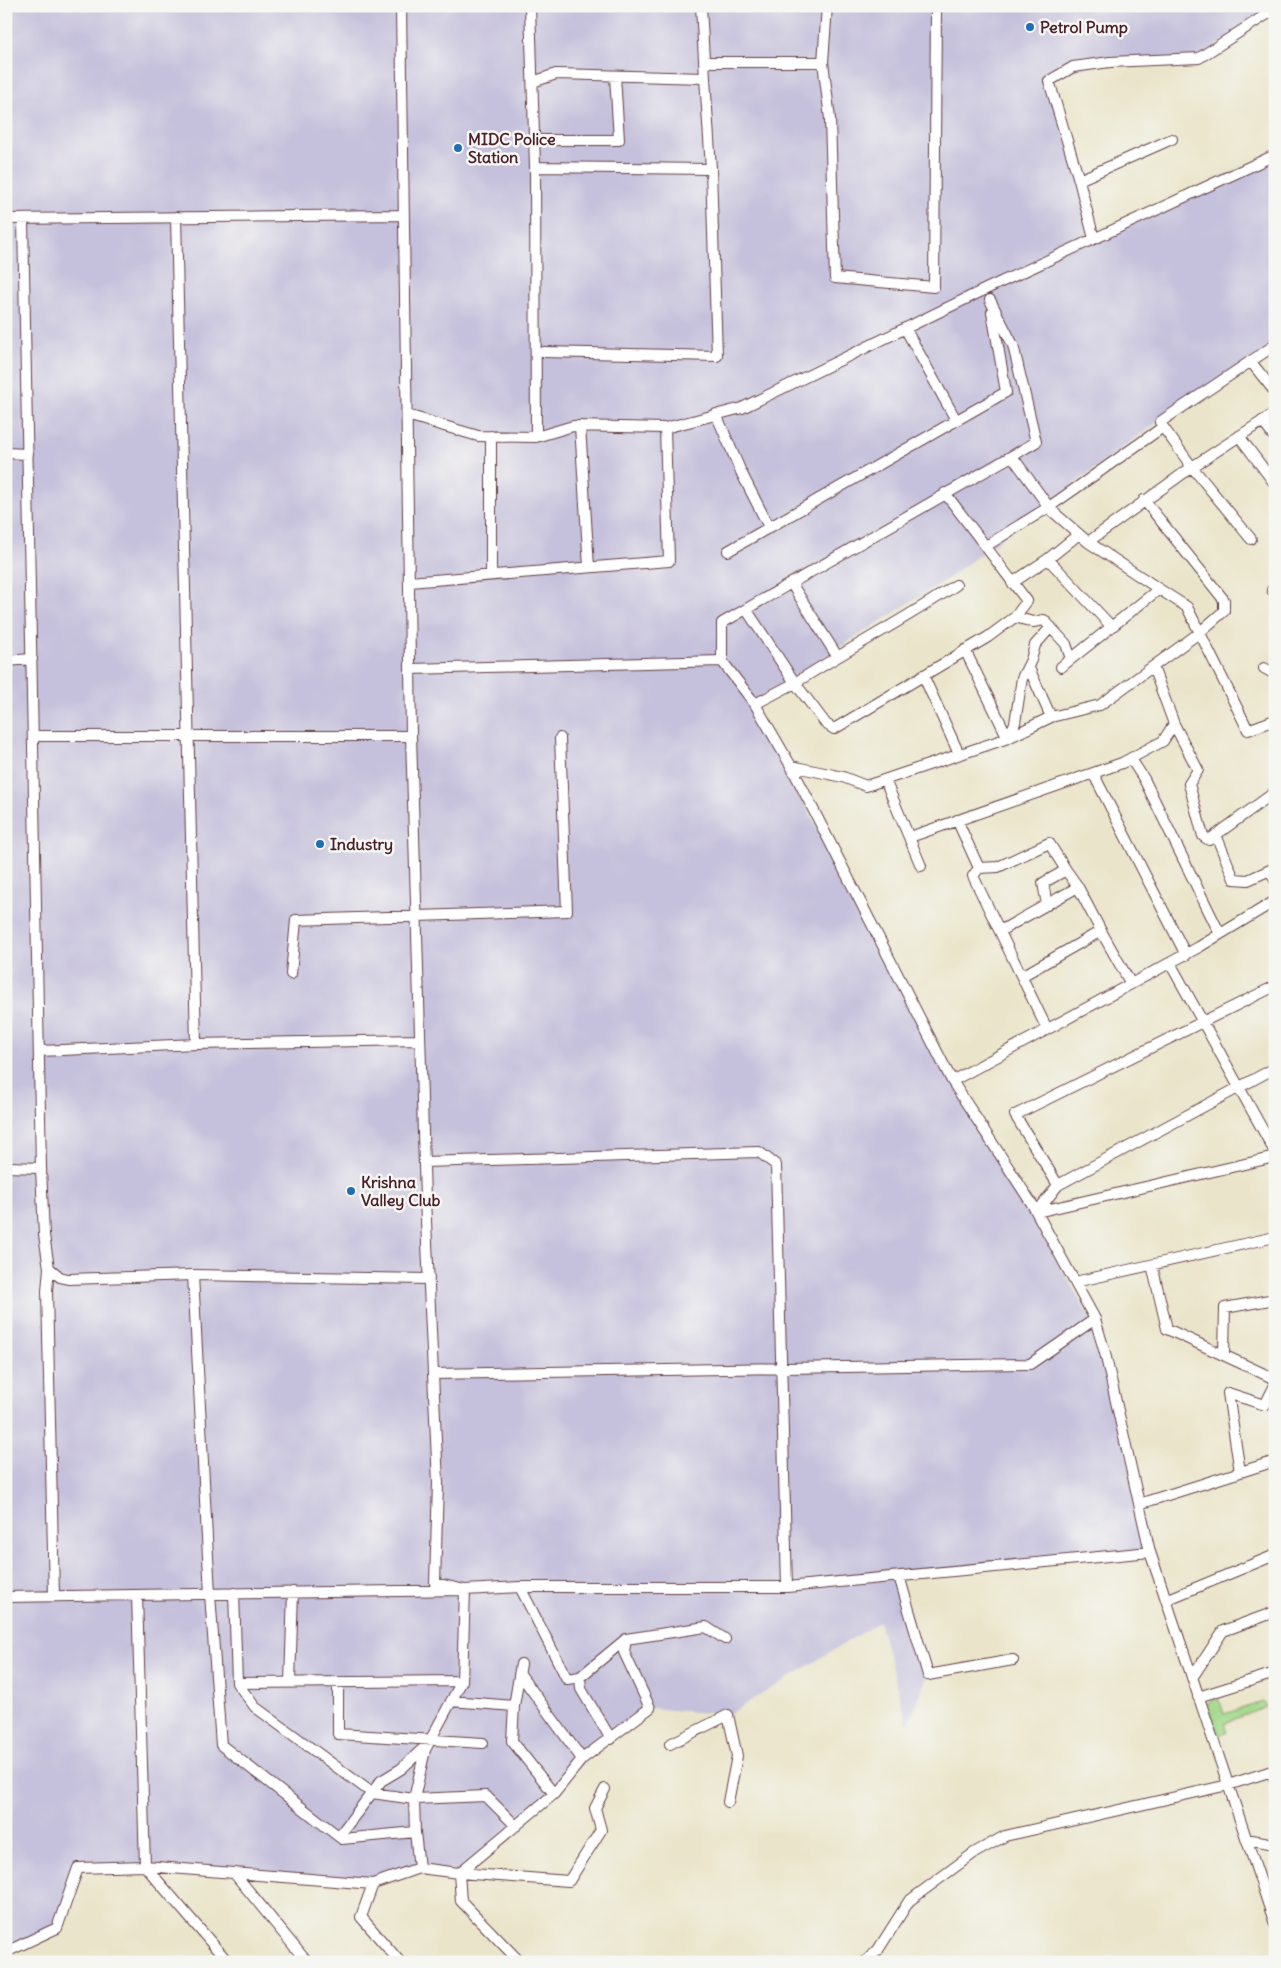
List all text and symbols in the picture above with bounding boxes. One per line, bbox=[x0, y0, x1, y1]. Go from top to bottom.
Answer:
place label: Petrol Pump bbox=[1040, 17, 1128, 38]
marker: Petrol Pump bbox=[1024, 21, 1036, 33]
place label: MIDC Police Station bbox=[468, 129, 556, 167]
marker: MIDC Police Station bbox=[452, 142, 464, 154]
place label: Industry bbox=[330, 834, 393, 855]
marker: Industry bbox=[314, 838, 326, 850]
place label: Krishna Valley Club bbox=[361, 1172, 441, 1211]
marker: Krishna Valley Club bbox=[345, 1185, 357, 1197]

